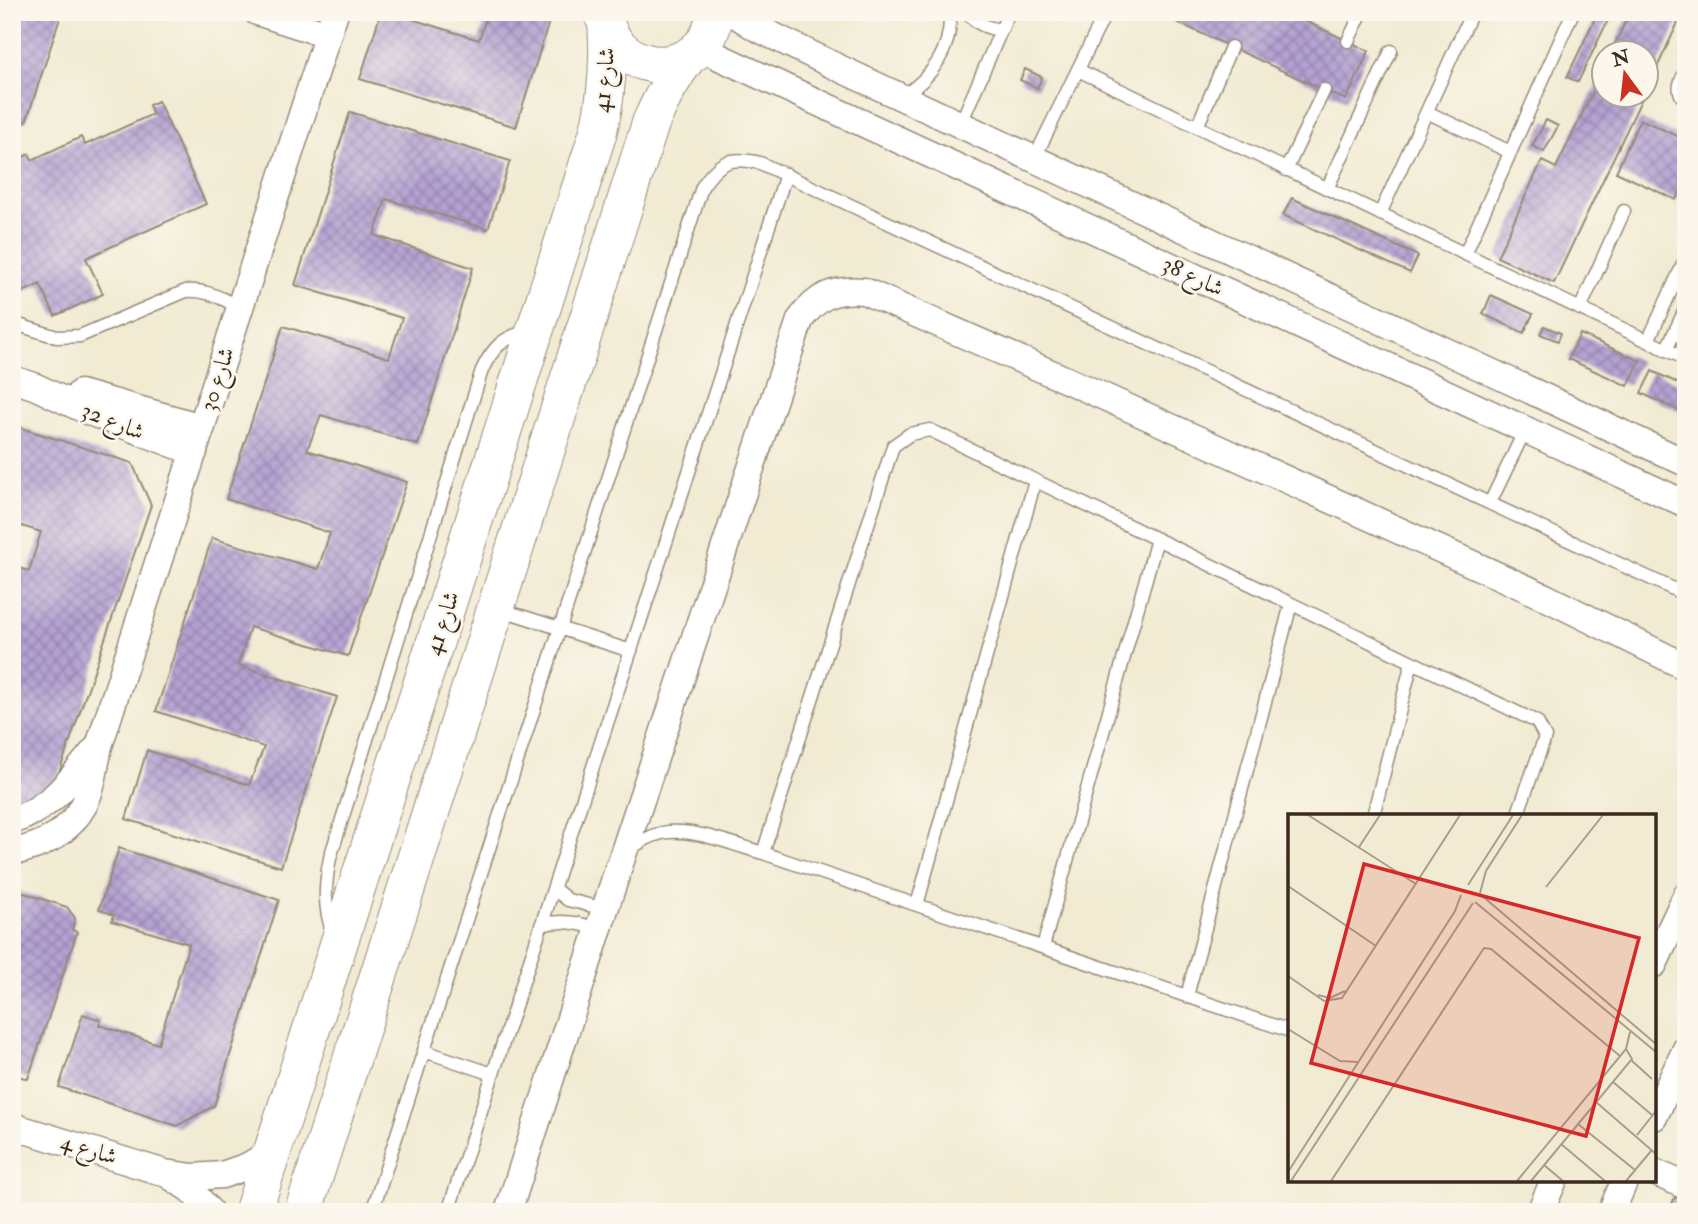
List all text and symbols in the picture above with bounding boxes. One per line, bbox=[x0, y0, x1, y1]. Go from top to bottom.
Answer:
north arrow bbox=[1590, 38, 1660, 108]
text: N bbox=[1609, 44, 1633, 73]
street label: شارع 41 bbox=[587, 46, 626, 114]
street label: شارع 38 bbox=[1156, 249, 1228, 307]
street label: شارع 30 bbox=[193, 343, 246, 416]
street label: شارع 32 bbox=[75, 395, 149, 451]
street label: شارع 41 bbox=[418, 587, 471, 660]
inset map bbox=[1288, 814, 1656, 1182]
street label: شارع 4 bbox=[56, 1127, 121, 1176]

